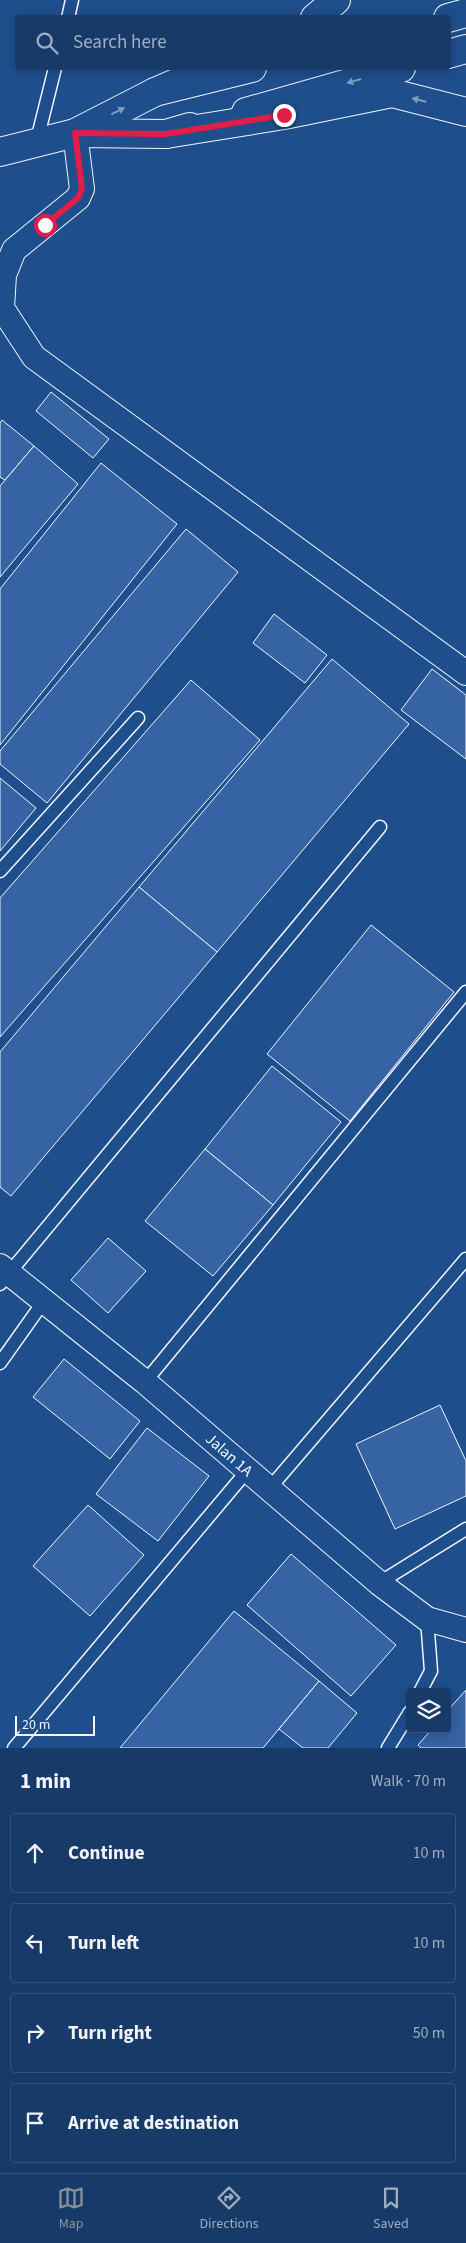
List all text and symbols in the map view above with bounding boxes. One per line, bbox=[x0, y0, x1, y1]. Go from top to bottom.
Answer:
search box bbox=[15, 15, 451, 70]
icon: search bbox=[33, 29, 61, 57]
text: Search here bbox=[73, 29, 167, 56]
one-way arrow bbox=[347, 77, 362, 85]
one-way arrow bbox=[411, 96, 427, 104]
route end bbox=[273, 104, 296, 127]
one-way arrow bbox=[111, 107, 126, 115]
route start bbox=[34, 214, 57, 237]
street label: Jalan 1A bbox=[200, 1428, 258, 1482]
map controls bbox=[406, 1688, 451, 1733]
button: layers bbox=[406, 1688, 451, 1733]
scale bar bbox=[15, 1713, 95, 1736]
text: 20 m bbox=[22, 1715, 50, 1735]
text: 1 min bbox=[20, 1766, 71, 1796]
text: Walk · 70 m bbox=[371, 1770, 446, 1792]
icon: ahead bbox=[21, 1839, 49, 1867]
text: Continue bbox=[68, 1840, 145, 1867]
text: 10 m bbox=[413, 1842, 445, 1864]
icon: left bbox=[21, 1929, 49, 1957]
text: Turn left bbox=[68, 1930, 139, 1957]
text: 10 m bbox=[413, 1932, 445, 1954]
icon: right bbox=[21, 2019, 49, 2047]
text: Turn right bbox=[68, 2020, 152, 2047]
text: 50 m bbox=[413, 2022, 445, 2044]
icon: arrive bbox=[21, 2109, 49, 2137]
text: Arrive at destination bbox=[68, 2110, 239, 2137]
tab: Map bbox=[57, 2184, 85, 2234]
tab: Directions bbox=[199, 2184, 259, 2234]
tab: Saved bbox=[373, 2184, 409, 2234]

